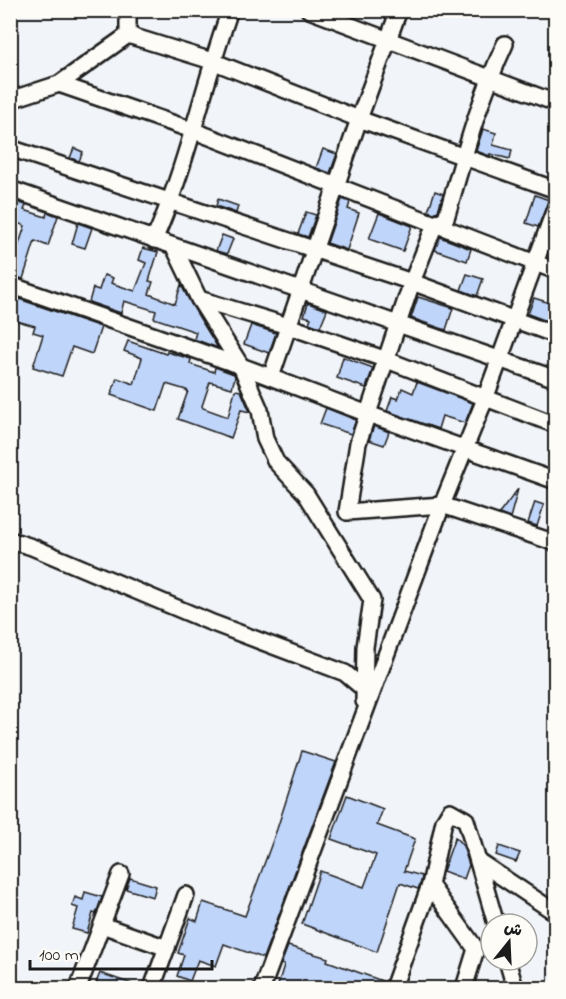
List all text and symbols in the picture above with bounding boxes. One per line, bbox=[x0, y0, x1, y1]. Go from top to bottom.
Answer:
north arrow bbox=[479, 912, 539, 972]
text: ش bbox=[501, 916, 525, 944]
scale bar bbox=[30, 933, 212, 971]
text: 100 m bbox=[39, 943, 79, 969]

